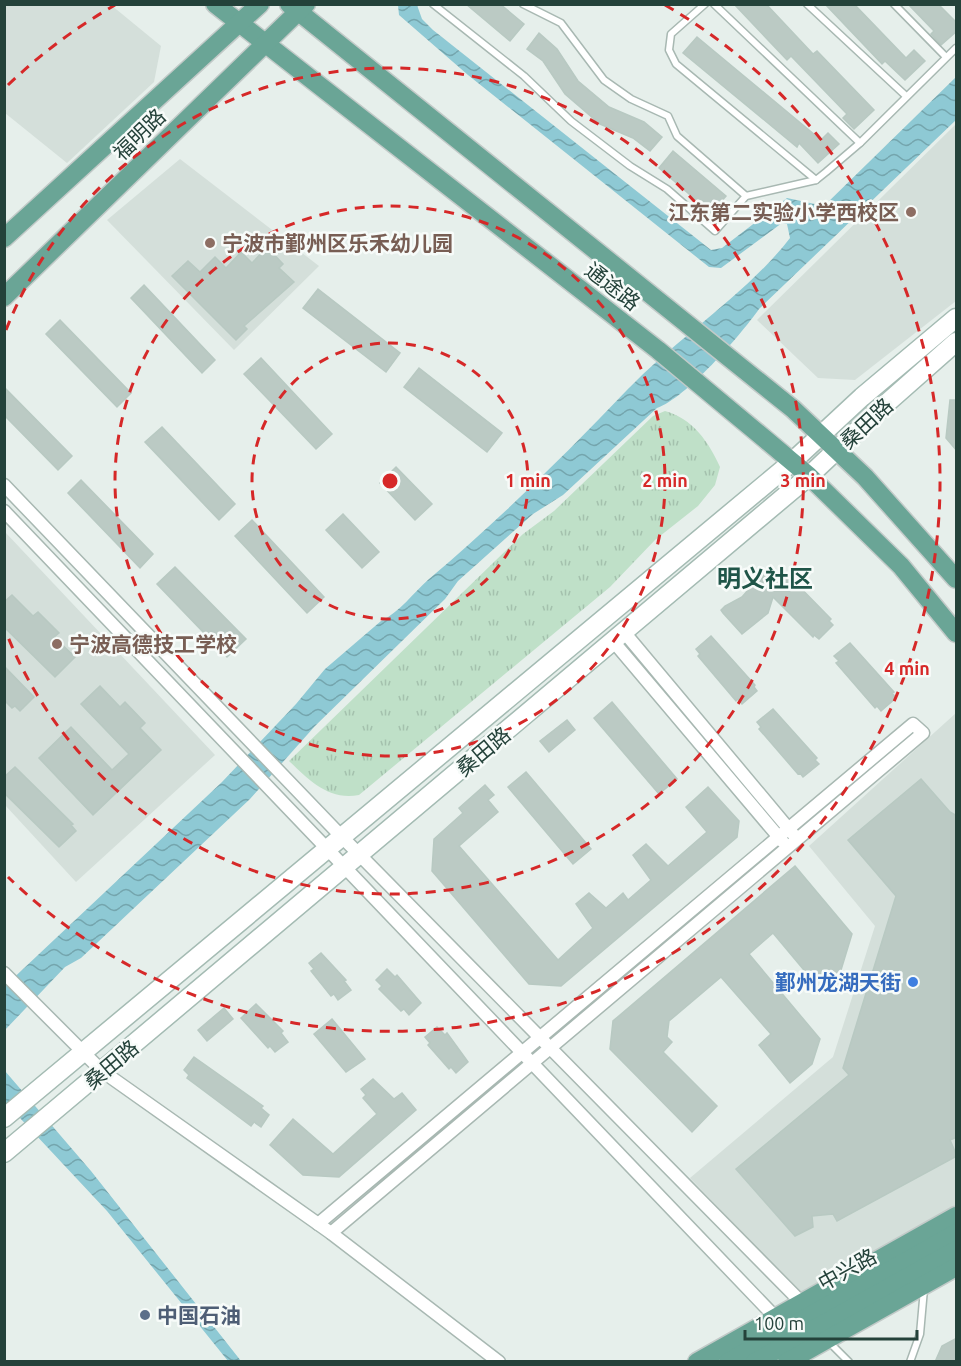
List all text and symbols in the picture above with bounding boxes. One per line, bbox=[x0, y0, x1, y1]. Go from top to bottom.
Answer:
street label: 福明路 bbox=[108, 103, 170, 165]
place label: 江东第二实验小学西校区 bbox=[668, 200, 899, 224]
marker: 江东第二实验小学西校区 bbox=[904, 205, 918, 219]
place label: 宁波市鄞州区乐禾幼儿园 bbox=[222, 231, 453, 255]
marker: 宁波市鄞州区乐禾幼儿园 bbox=[203, 236, 217, 250]
street label: 通途路 bbox=[581, 257, 645, 315]
street label: 桑田路 bbox=[835, 393, 897, 453]
text: 1 min bbox=[505, 470, 551, 490]
text: 2 min bbox=[642, 470, 688, 490]
text: 3 min bbox=[780, 470, 826, 490]
centre of rings bbox=[380, 471, 400, 491]
district label: 明义社区 bbox=[717, 565, 813, 592]
place label: 宁波高德技工学校 bbox=[69, 632, 237, 656]
marker: 宁波高德技工学校 bbox=[50, 637, 64, 651]
text: 4 min bbox=[884, 658, 930, 678]
street label: 桑田路 bbox=[451, 722, 515, 780]
place label: 鄞州龙湖天街 bbox=[775, 970, 901, 994]
marker: 鄞州龙湖天街 bbox=[906, 975, 920, 989]
street label: 桑田路 bbox=[79, 1035, 143, 1093]
street label: 中兴路 bbox=[814, 1243, 880, 1295]
place label: 中国石油 bbox=[157, 1303, 241, 1327]
scale bar bbox=[745, 1303, 918, 1341]
marker: 中国石油 bbox=[138, 1308, 152, 1322]
text: 100 m bbox=[754, 1313, 804, 1333]

